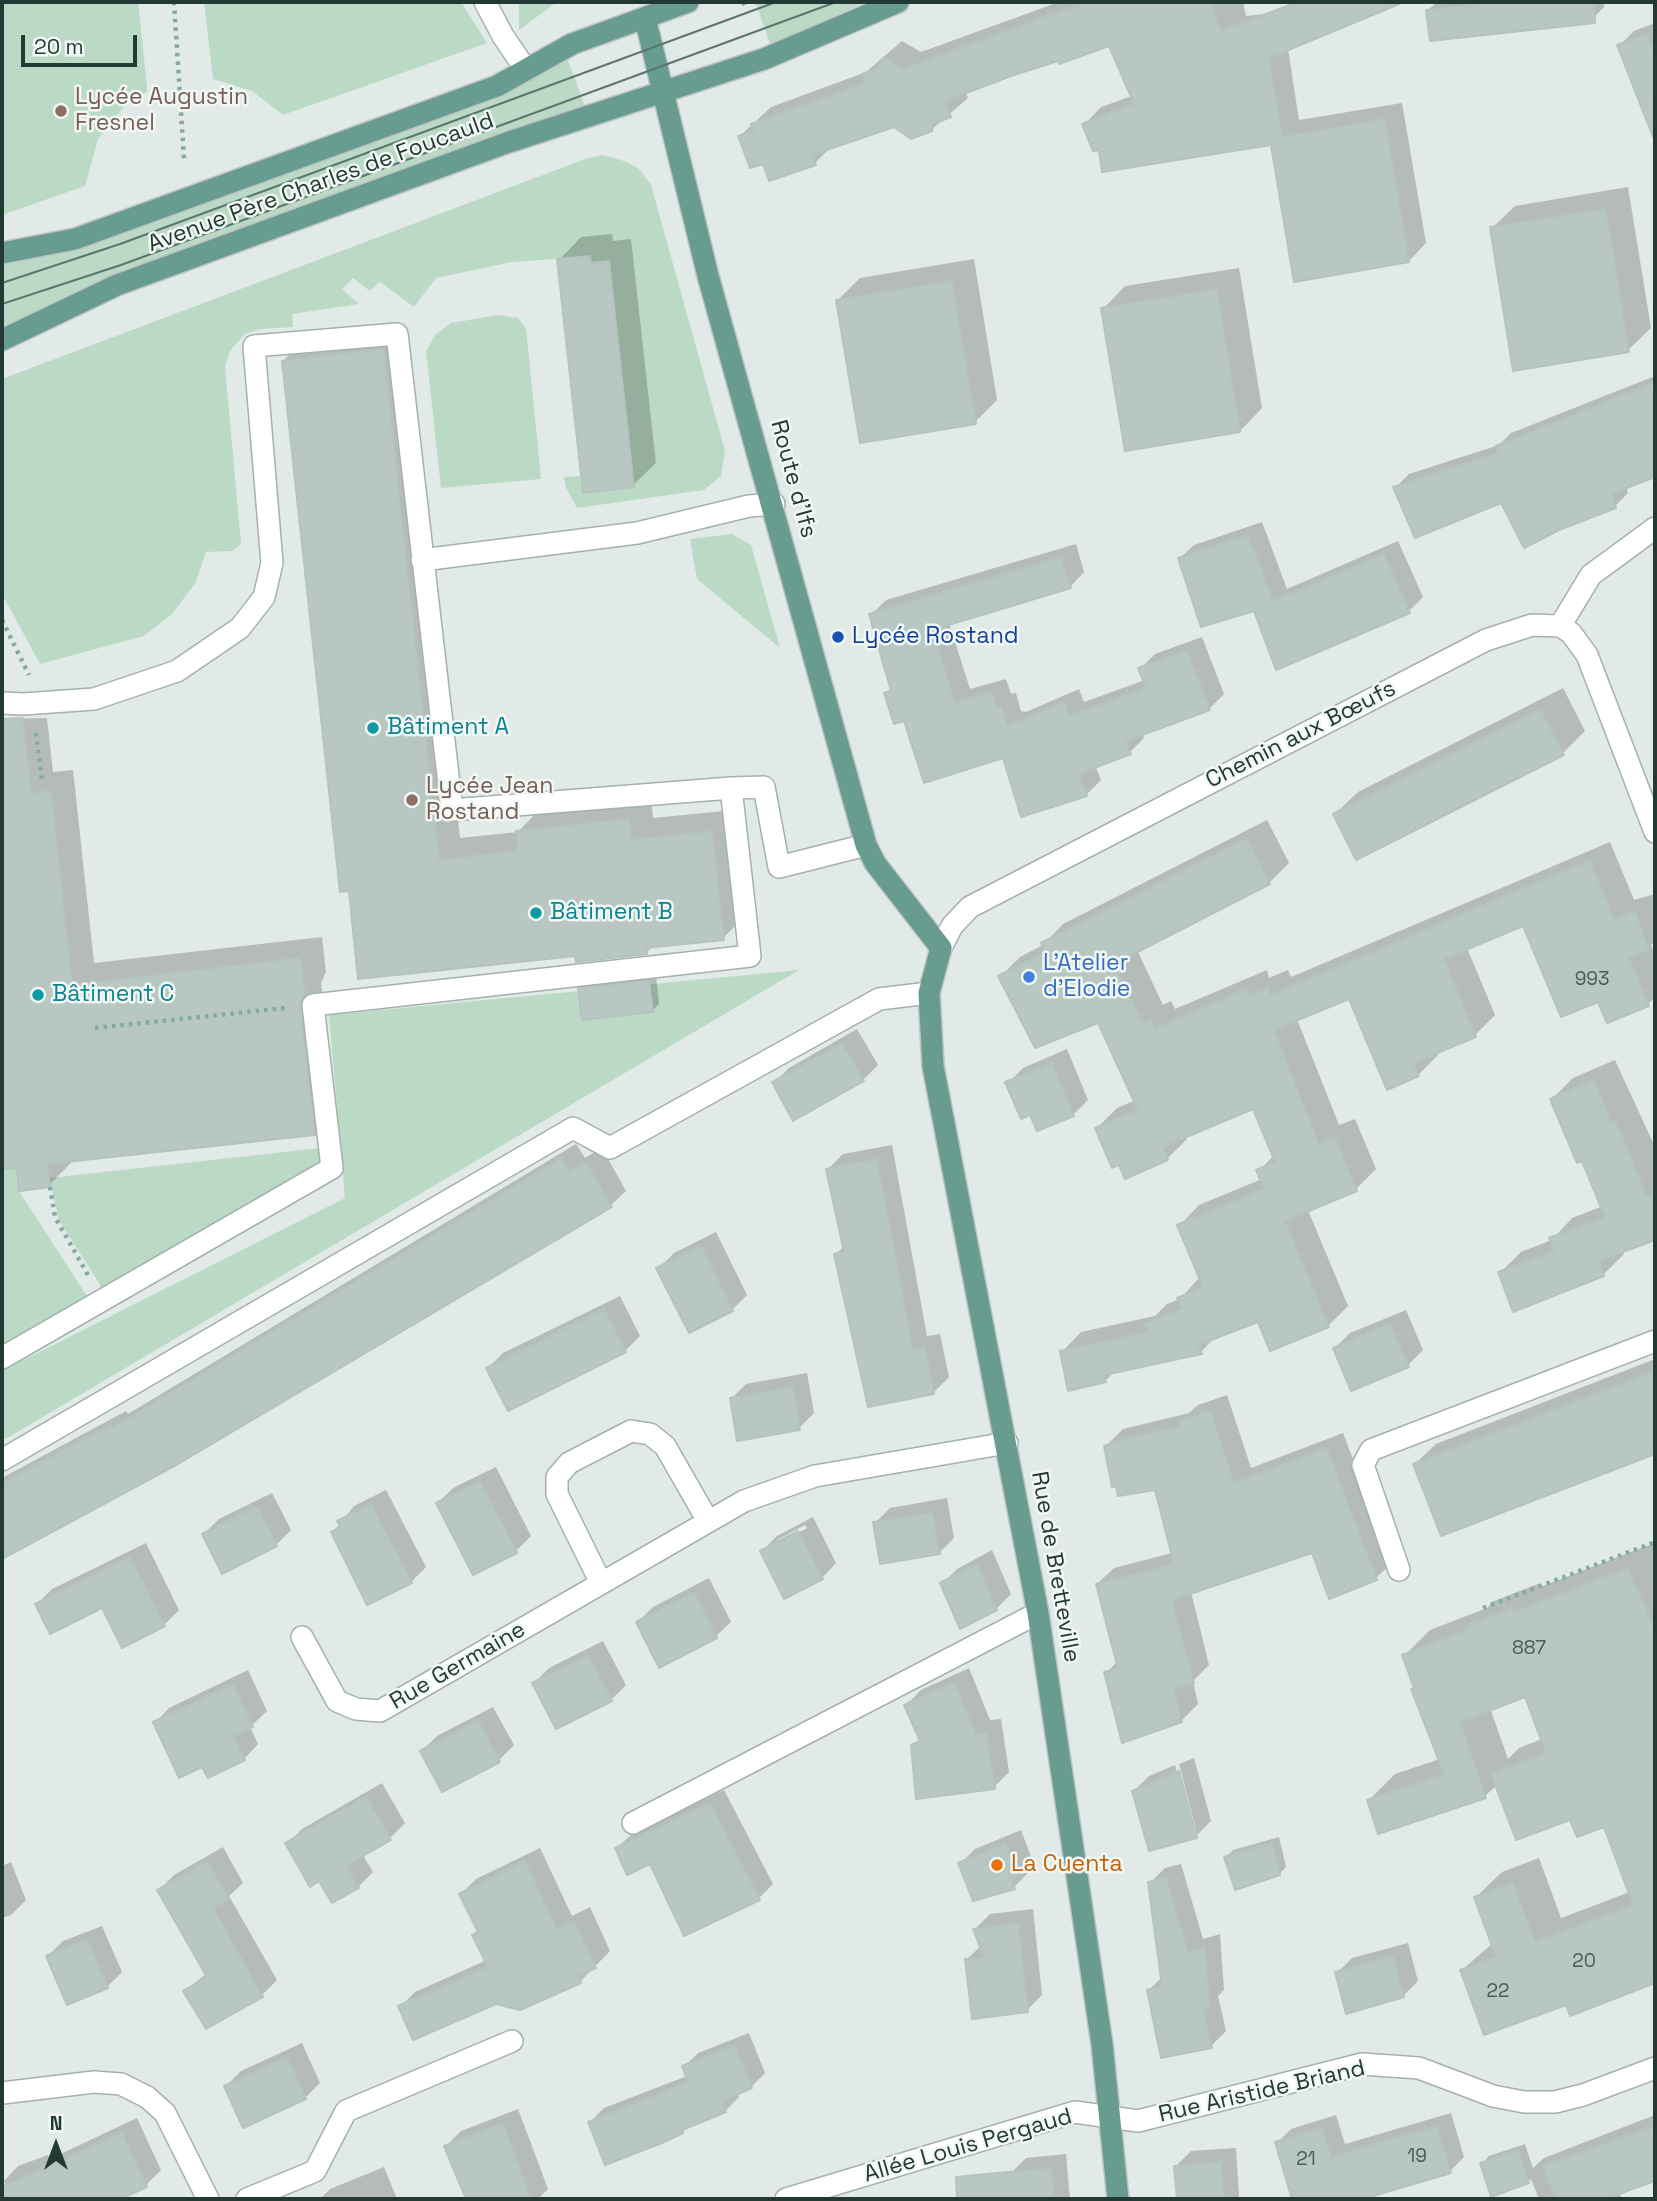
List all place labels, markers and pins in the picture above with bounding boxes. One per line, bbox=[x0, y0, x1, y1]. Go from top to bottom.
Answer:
place label: Lycée Augustin Fresnel bbox=[75, 84, 248, 138]
marker: Lycée Augustin Fresnel bbox=[53, 103, 69, 119]
place label: Lycée Rostand bbox=[852, 623, 1019, 651]
marker: Lycée Rostand bbox=[830, 629, 846, 645]
place label: Bâtiment A bbox=[387, 714, 509, 742]
marker: Bâtiment A bbox=[365, 720, 381, 736]
place label: Lycée Jean Rostand bbox=[426, 773, 553, 827]
marker: Lycée Jean Rostand bbox=[404, 792, 420, 808]
place label: Bâtiment B bbox=[550, 899, 673, 927]
marker: Bâtiment B bbox=[528, 905, 544, 921]
place label: L'Atelier d'Elodie bbox=[1043, 950, 1130, 1004]
marker: L'Atelier d'Elodie bbox=[1021, 969, 1037, 985]
place label: Bâtiment C bbox=[52, 981, 174, 1009]
marker: Bâtiment C bbox=[30, 987, 46, 1003]
place label: La Cuenta bbox=[1011, 1851, 1123, 1879]
marker: La Cuenta bbox=[989, 1857, 1005, 1873]

